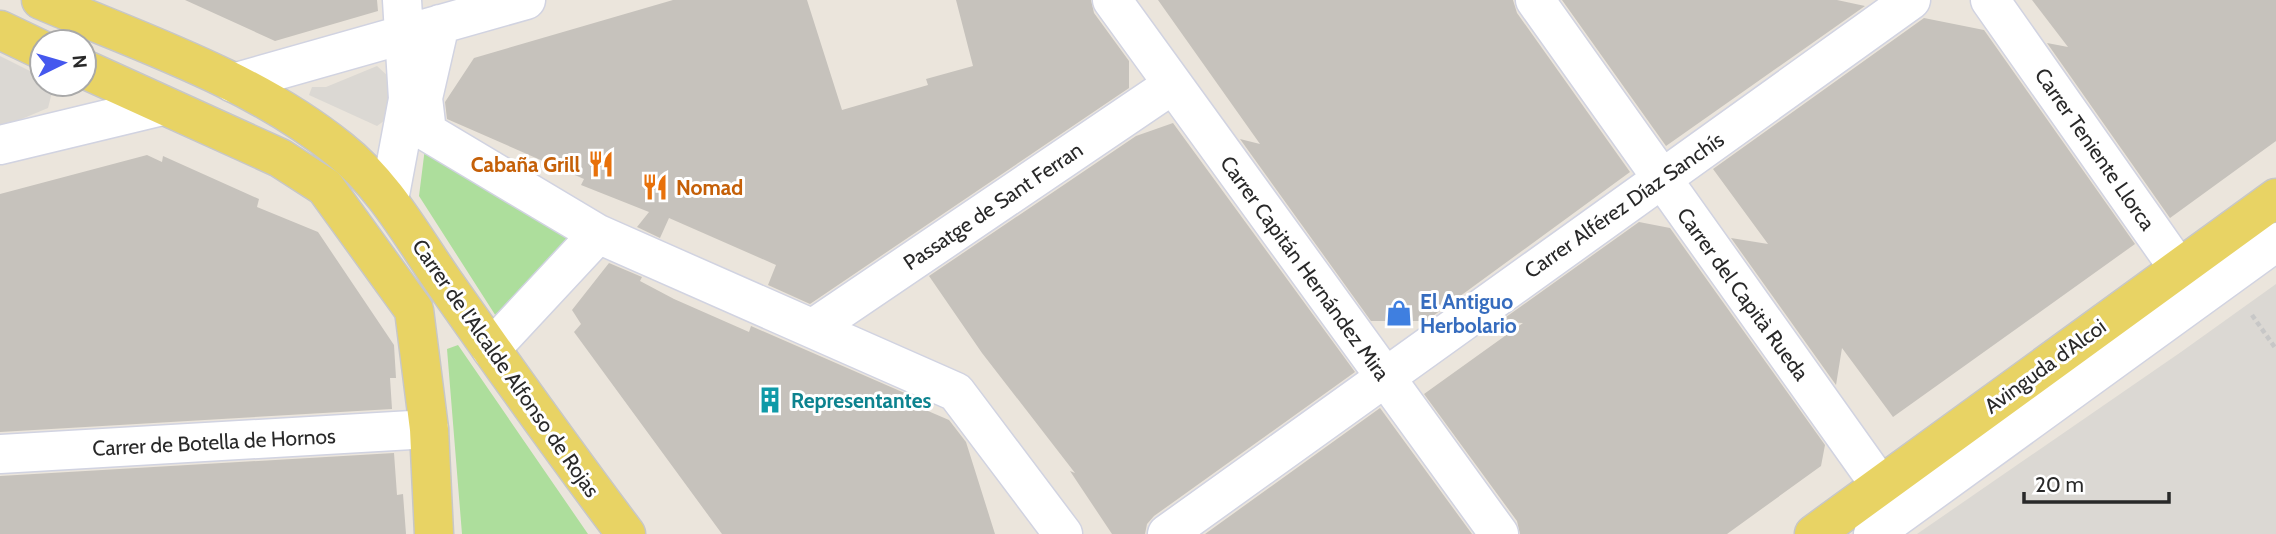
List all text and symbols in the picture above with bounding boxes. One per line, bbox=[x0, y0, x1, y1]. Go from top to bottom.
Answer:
north arrow bbox=[28, 28, 98, 98]
text: N bbox=[67, 54, 91, 69]
street label: Carrer Teniente Llorca bbox=[2030, 63, 2160, 235]
street label: Carrer Alférez Díaz Sanchís bbox=[1520, 126, 1729, 283]
street label: Passatge de Sant Ferran bbox=[899, 137, 1087, 275]
restaurant icon: Cabaña Grill bbox=[586, 149, 616, 179]
street label: Carrer Capitán Hernández Mira bbox=[1215, 151, 1395, 385]
place label: Cabaña Grill bbox=[471, 152, 580, 177]
restaurant icon: Nomad bbox=[640, 172, 670, 202]
place label: Nomad bbox=[676, 175, 743, 200]
street label: Carrer del Capità Rueda bbox=[1672, 203, 1814, 385]
street label: Carrer de l'Alcalde Alfonso de Rojas bbox=[406, 234, 605, 503]
place label: El Antiguo Herbolario bbox=[1420, 289, 1517, 338]
shop icon: El Antiguo Herbolario bbox=[1384, 298, 1414, 328]
street label: Avinguda d'Alcoi bbox=[1979, 314, 2111, 418]
building icon: Representantes bbox=[755, 385, 785, 415]
place label: Representantes bbox=[791, 388, 931, 413]
street label: Carrer de Botella de Hornos bbox=[92, 423, 337, 461]
scale bar bbox=[2024, 461, 2169, 505]
text: 20 m bbox=[2035, 472, 2084, 497]

